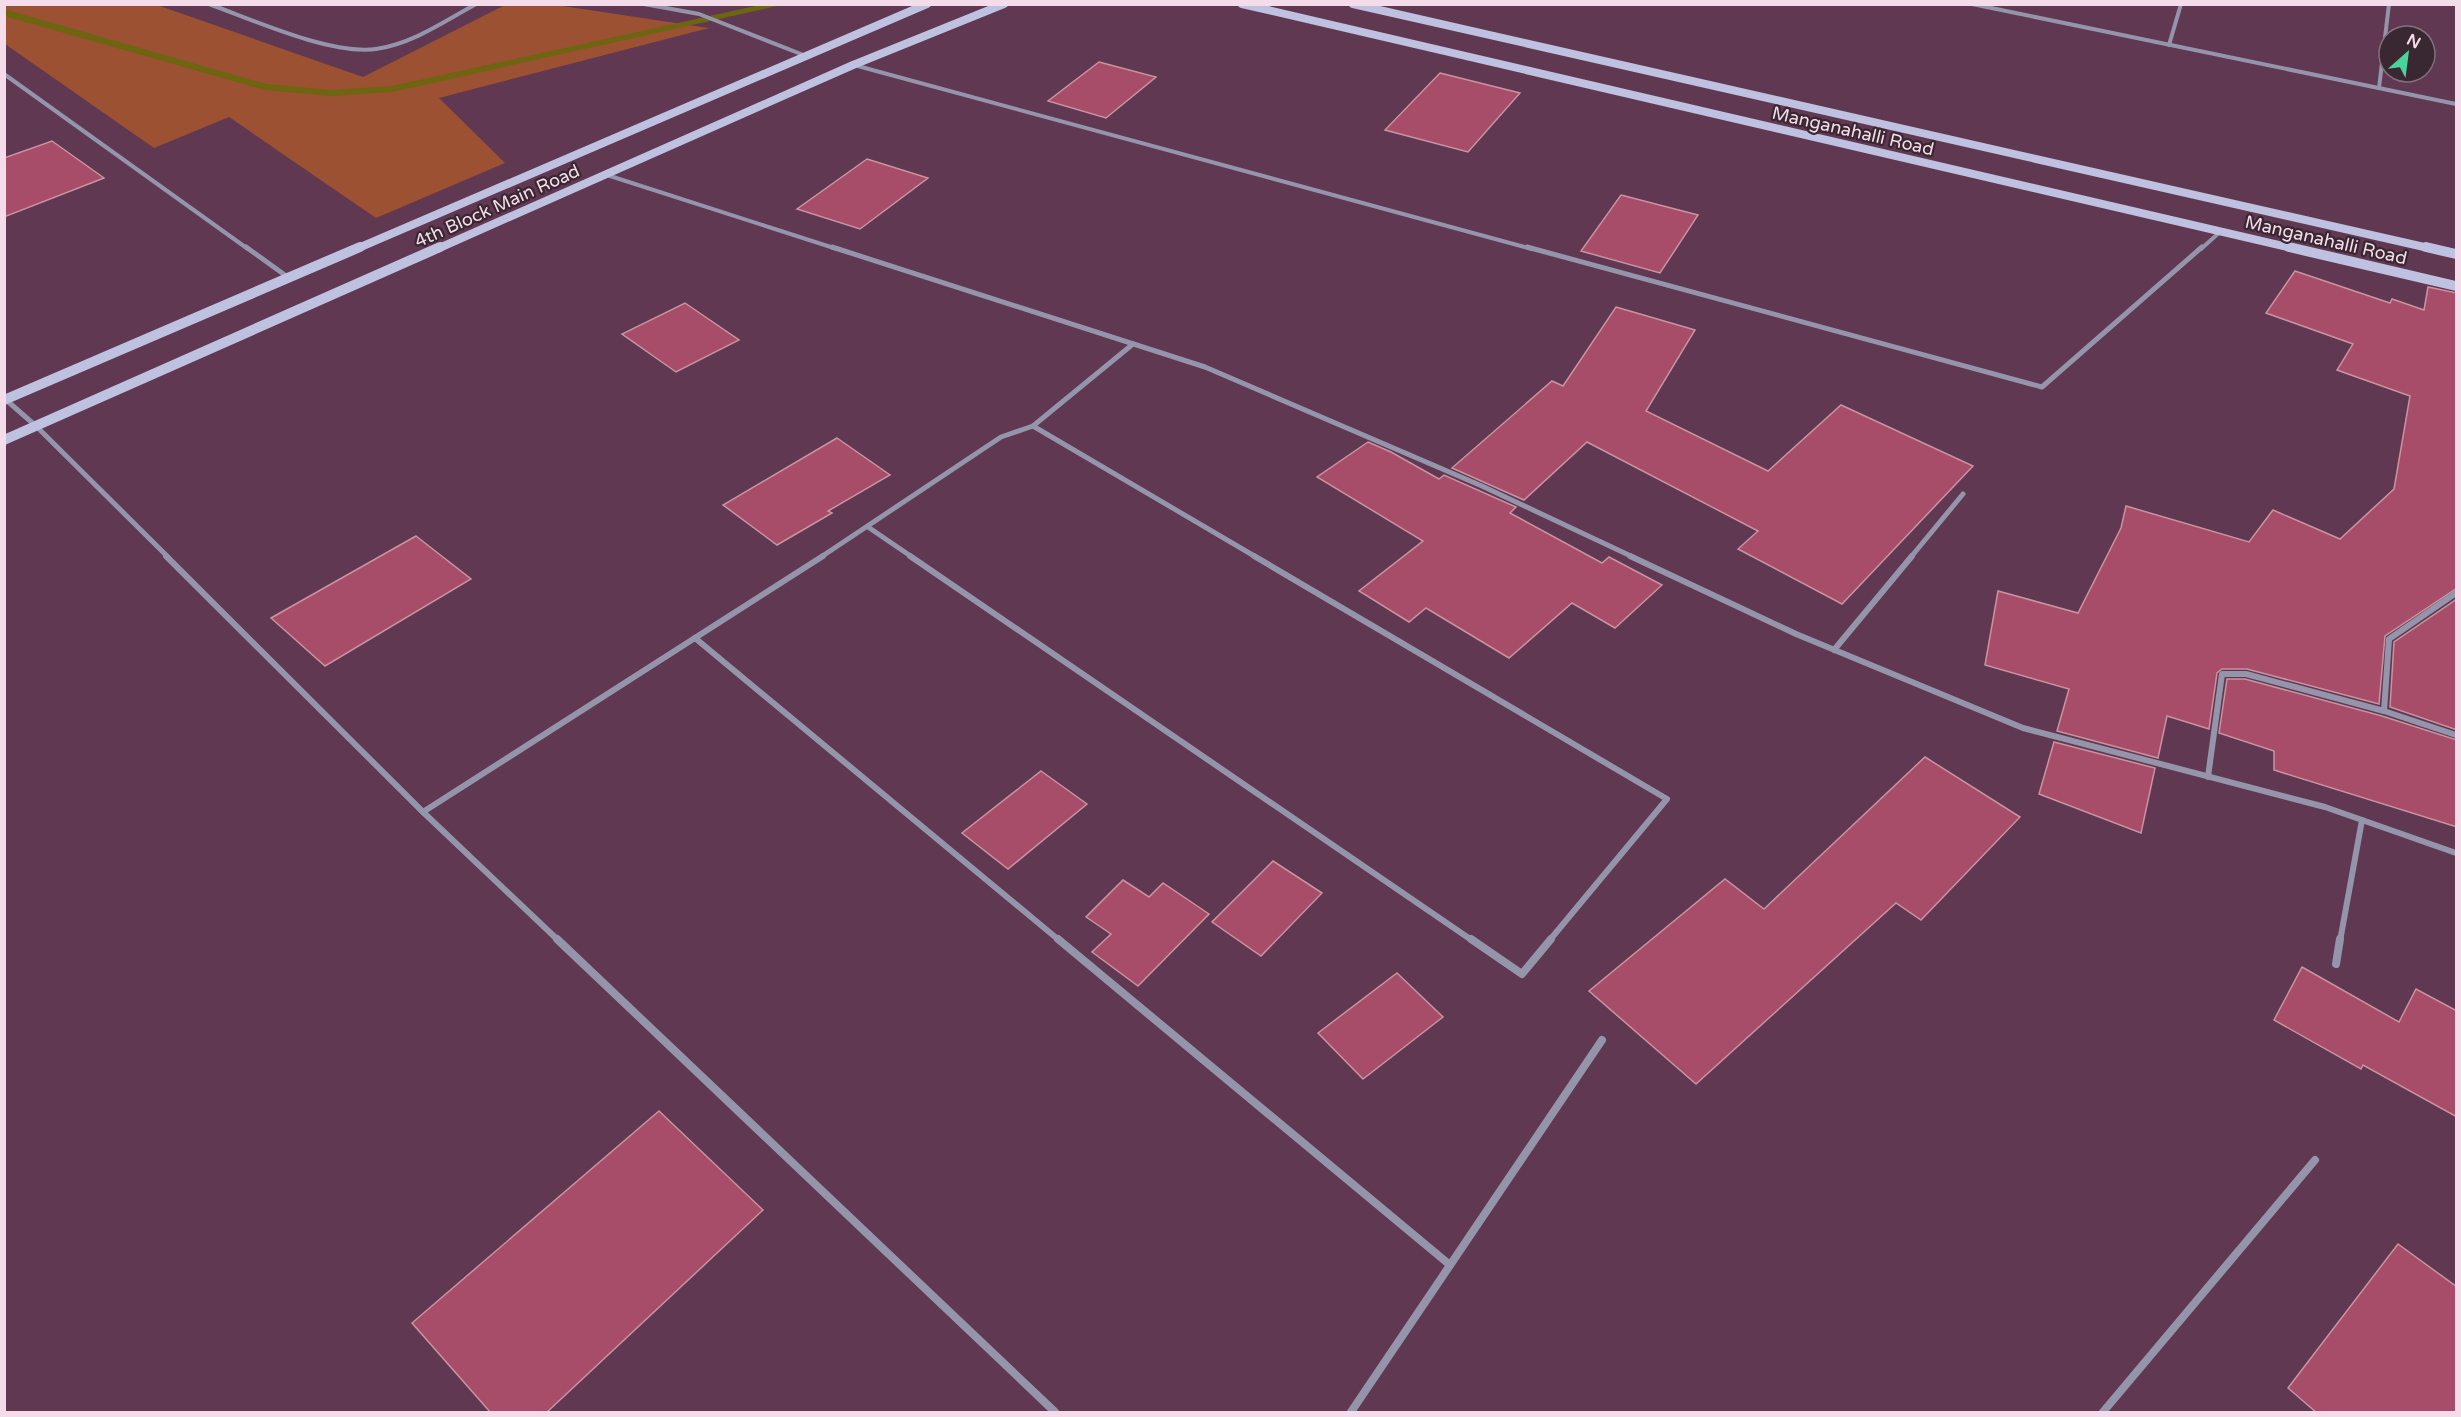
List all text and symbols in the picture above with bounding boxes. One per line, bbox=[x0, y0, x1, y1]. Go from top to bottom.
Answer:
north arrow bbox=[2377, 24, 2437, 84]
text: N bbox=[2403, 30, 2424, 53]
street label: Manganahalli Road bbox=[1770, 102, 1936, 160]
street label: 4th Block Main Road bbox=[411, 160, 583, 252]
street label: Manganahalli Road bbox=[2243, 211, 2409, 269]

